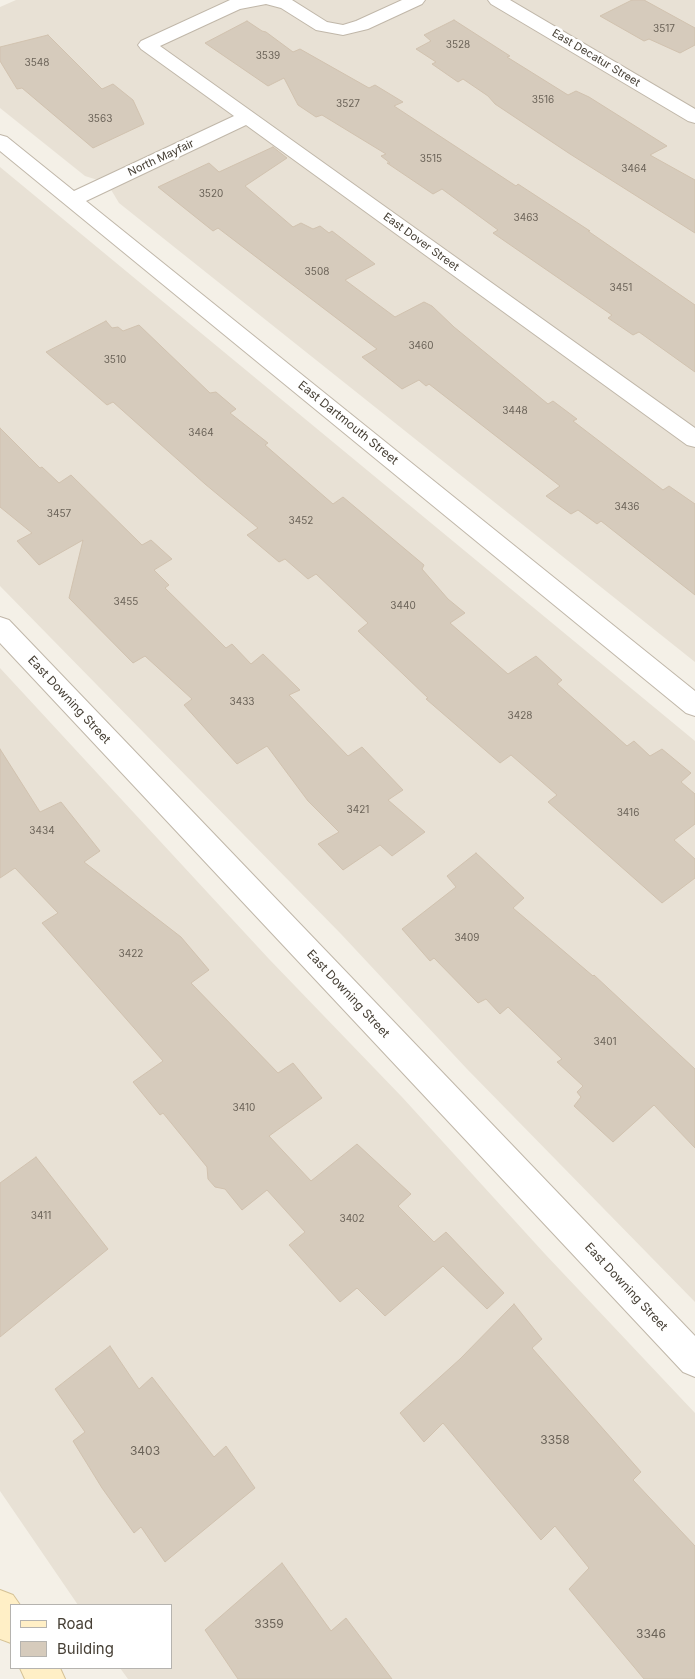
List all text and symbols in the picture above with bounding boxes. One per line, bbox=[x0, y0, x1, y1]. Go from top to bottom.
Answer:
house number: 3517 bbox=[653, 23, 675, 35]
street label: East Decatur Street bbox=[549, 26, 643, 90]
house number: 3528 bbox=[446, 39, 470, 51]
house number: 3539 bbox=[256, 50, 280, 62]
house number: 3548 bbox=[25, 57, 49, 69]
house number: 3516 bbox=[532, 94, 554, 106]
house number: 3527 bbox=[336, 98, 360, 110]
house number: 3563 bbox=[88, 113, 112, 125]
street label: North Mayfair bbox=[126, 137, 196, 179]
house number: 3515 bbox=[420, 153, 442, 165]
house number: 3464 bbox=[621, 163, 647, 175]
house number: 3520 bbox=[199, 188, 223, 200]
street label: East Dover Street bbox=[381, 210, 461, 274]
house number: 3463 bbox=[513, 212, 539, 224]
house number: 3508 bbox=[305, 266, 329, 278]
house number: 3451 bbox=[610, 282, 632, 294]
house number: 3460 bbox=[408, 340, 434, 352]
house number: 3510 bbox=[104, 354, 126, 366]
street label: East Dartmouth Street bbox=[295, 378, 401, 468]
house number: 3448 bbox=[502, 405, 528, 417]
house number: 3464 bbox=[188, 427, 214, 439]
house number: 3436 bbox=[614, 501, 640, 513]
house number: 3457 bbox=[47, 508, 71, 520]
house number: 3452 bbox=[289, 515, 313, 527]
house number: 3455 bbox=[114, 596, 138, 608]
house number: 3440 bbox=[390, 600, 416, 612]
street label: East Downing Street bbox=[25, 653, 113, 747]
house number: 3433 bbox=[230, 696, 254, 708]
house number: 3428 bbox=[508, 710, 532, 722]
house number: 3421 bbox=[347, 804, 369, 816]
house number: 3416 bbox=[617, 807, 639, 819]
house number: 3434 bbox=[29, 825, 55, 837]
house number: 3409 bbox=[454, 932, 480, 944]
street label: East Downing Street bbox=[304, 947, 392, 1041]
house number: 3422 bbox=[119, 948, 143, 960]
house number: 3401 bbox=[593, 1036, 617, 1048]
house number: 3410 bbox=[233, 1102, 255, 1114]
house number: 3411 bbox=[31, 1210, 51, 1222]
house number: 3402 bbox=[339, 1213, 365, 1225]
street label: East Downing Street bbox=[582, 1240, 670, 1334]
house number: 3358 bbox=[540, 1433, 570, 1447]
house number: 3403 bbox=[130, 1444, 160, 1458]
legend bbox=[10, 1604, 172, 1669]
text: Road bbox=[57, 1614, 93, 1633]
house number: 3359 bbox=[254, 1617, 284, 1631]
house number: 3346 bbox=[636, 1627, 666, 1641]
text: Building bbox=[57, 1639, 114, 1658]

